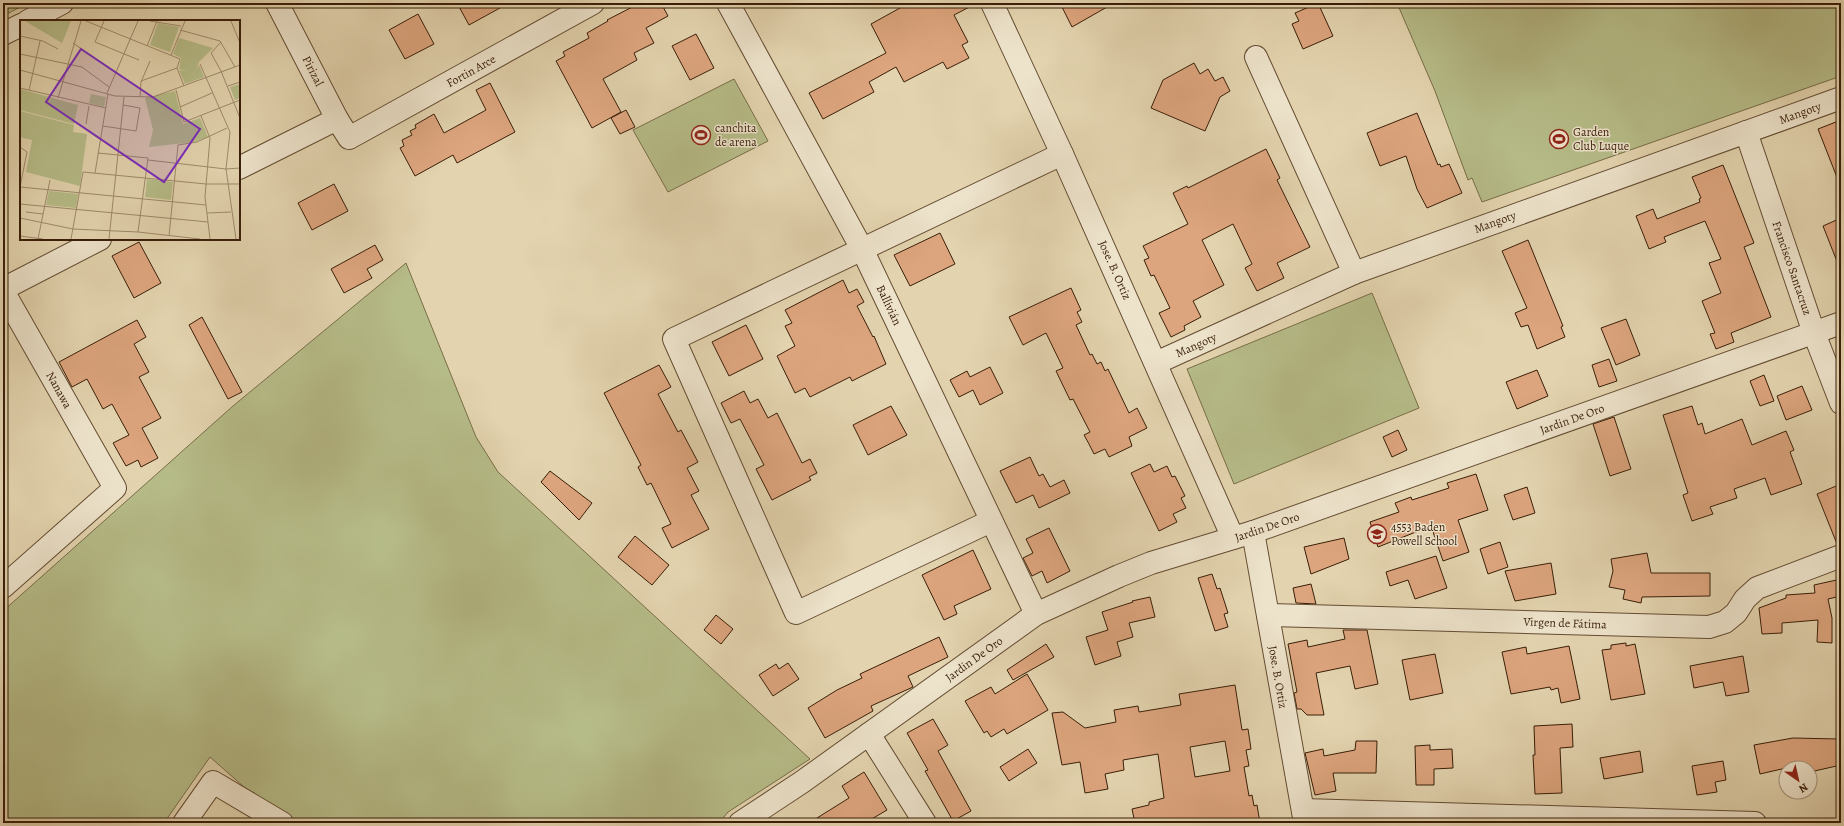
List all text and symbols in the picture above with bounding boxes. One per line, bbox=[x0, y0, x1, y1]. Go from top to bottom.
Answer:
inset map bbox=[20, 20, 240, 240]
street label: Fortin Arce bbox=[443, 51, 499, 91]
street label: Pirizal bbox=[299, 53, 327, 89]
street label: Mangoty bbox=[1777, 98, 1824, 128]
place label: canchita de arena bbox=[715, 120, 757, 150]
sports icon: canchita de arena bbox=[690, 124, 712, 146]
place label: Garden Club Luque bbox=[1573, 124, 1629, 154]
sports icon: Garden Club Luque bbox=[1548, 128, 1570, 150]
street label: Mangoty bbox=[1472, 207, 1519, 237]
street label: Francisco Santacruz bbox=[1768, 219, 1816, 317]
street label: Jose. B. Ortiz bbox=[1095, 238, 1135, 302]
street label: Ballivián bbox=[873, 282, 905, 328]
street label: Mangoty bbox=[1173, 329, 1220, 361]
street label: Nanawa bbox=[42, 369, 76, 412]
street label: Jardin De Oro bbox=[1538, 400, 1606, 438]
street label: Jardin De Oro bbox=[1233, 508, 1301, 546]
place label: 4553 Baden Powell School bbox=[1391, 519, 1457, 549]
school or university icon: 4553 Baden Powell School bbox=[1366, 523, 1388, 545]
street label: Virgen de Fátima bbox=[1522, 614, 1607, 632]
street label: Jardin De Oro bbox=[942, 633, 1006, 685]
street label: Jose. B. Ortiz bbox=[1265, 644, 1291, 710]
north arrow bbox=[1778, 760, 1818, 800]
text: N bbox=[1796, 779, 1811, 796]

